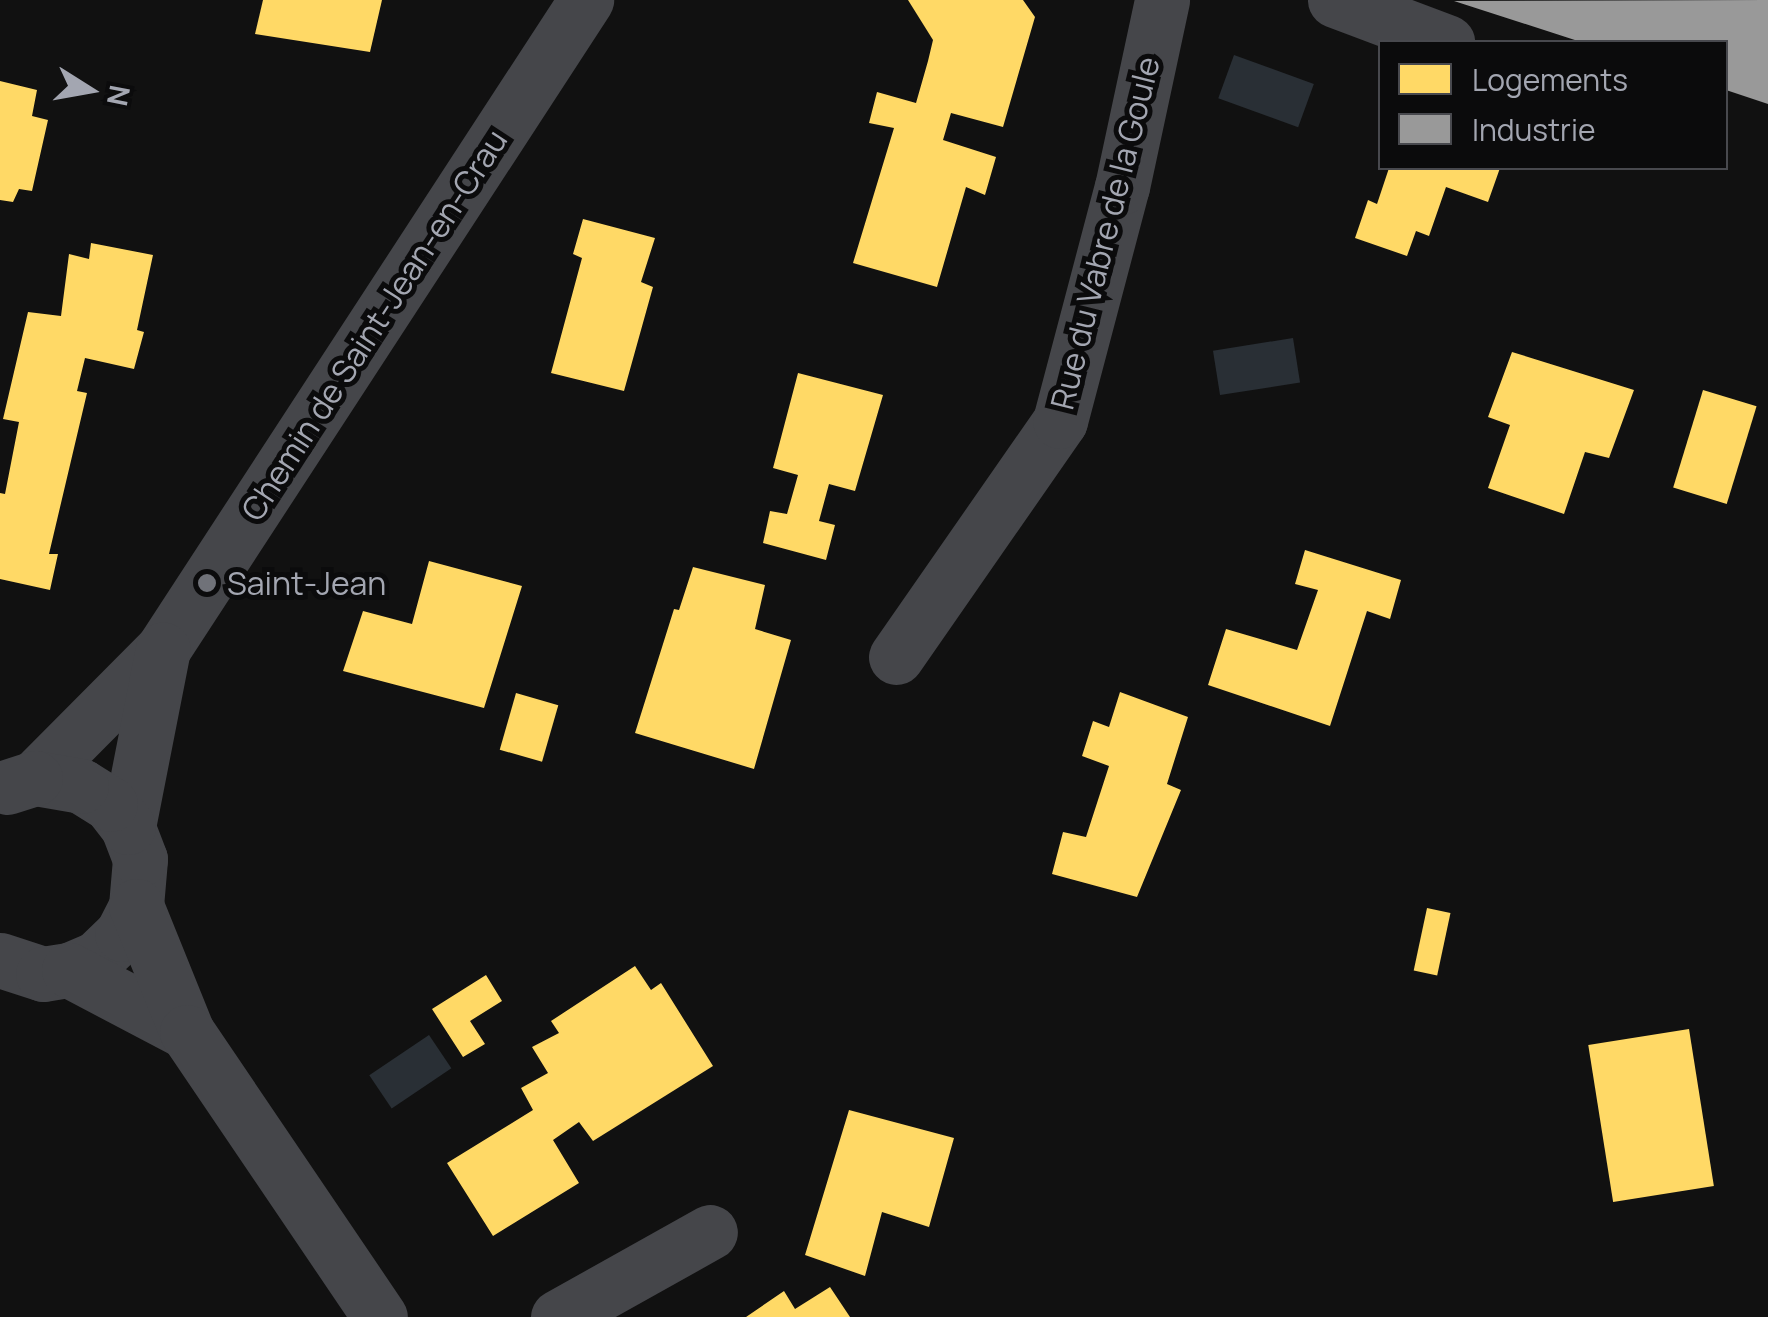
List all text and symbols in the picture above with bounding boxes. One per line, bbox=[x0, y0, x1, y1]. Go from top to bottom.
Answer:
north arrow bbox=[40, 40, 140, 140]
legend bbox=[1378, 40, 1728, 170]
street label: Rue du Vabre de la Goule bbox=[1043, 53, 1167, 413]
text: Logements bbox=[1472, 59, 1628, 100]
text: N bbox=[99, 82, 140, 109]
text: Industrie bbox=[1472, 109, 1595, 150]
street label: Chemin de Saint-Jean-en-Crau bbox=[233, 122, 515, 528]
place label: Saint-Jean bbox=[227, 564, 386, 602]
marker: Saint-Jean bbox=[196, 572, 218, 594]

